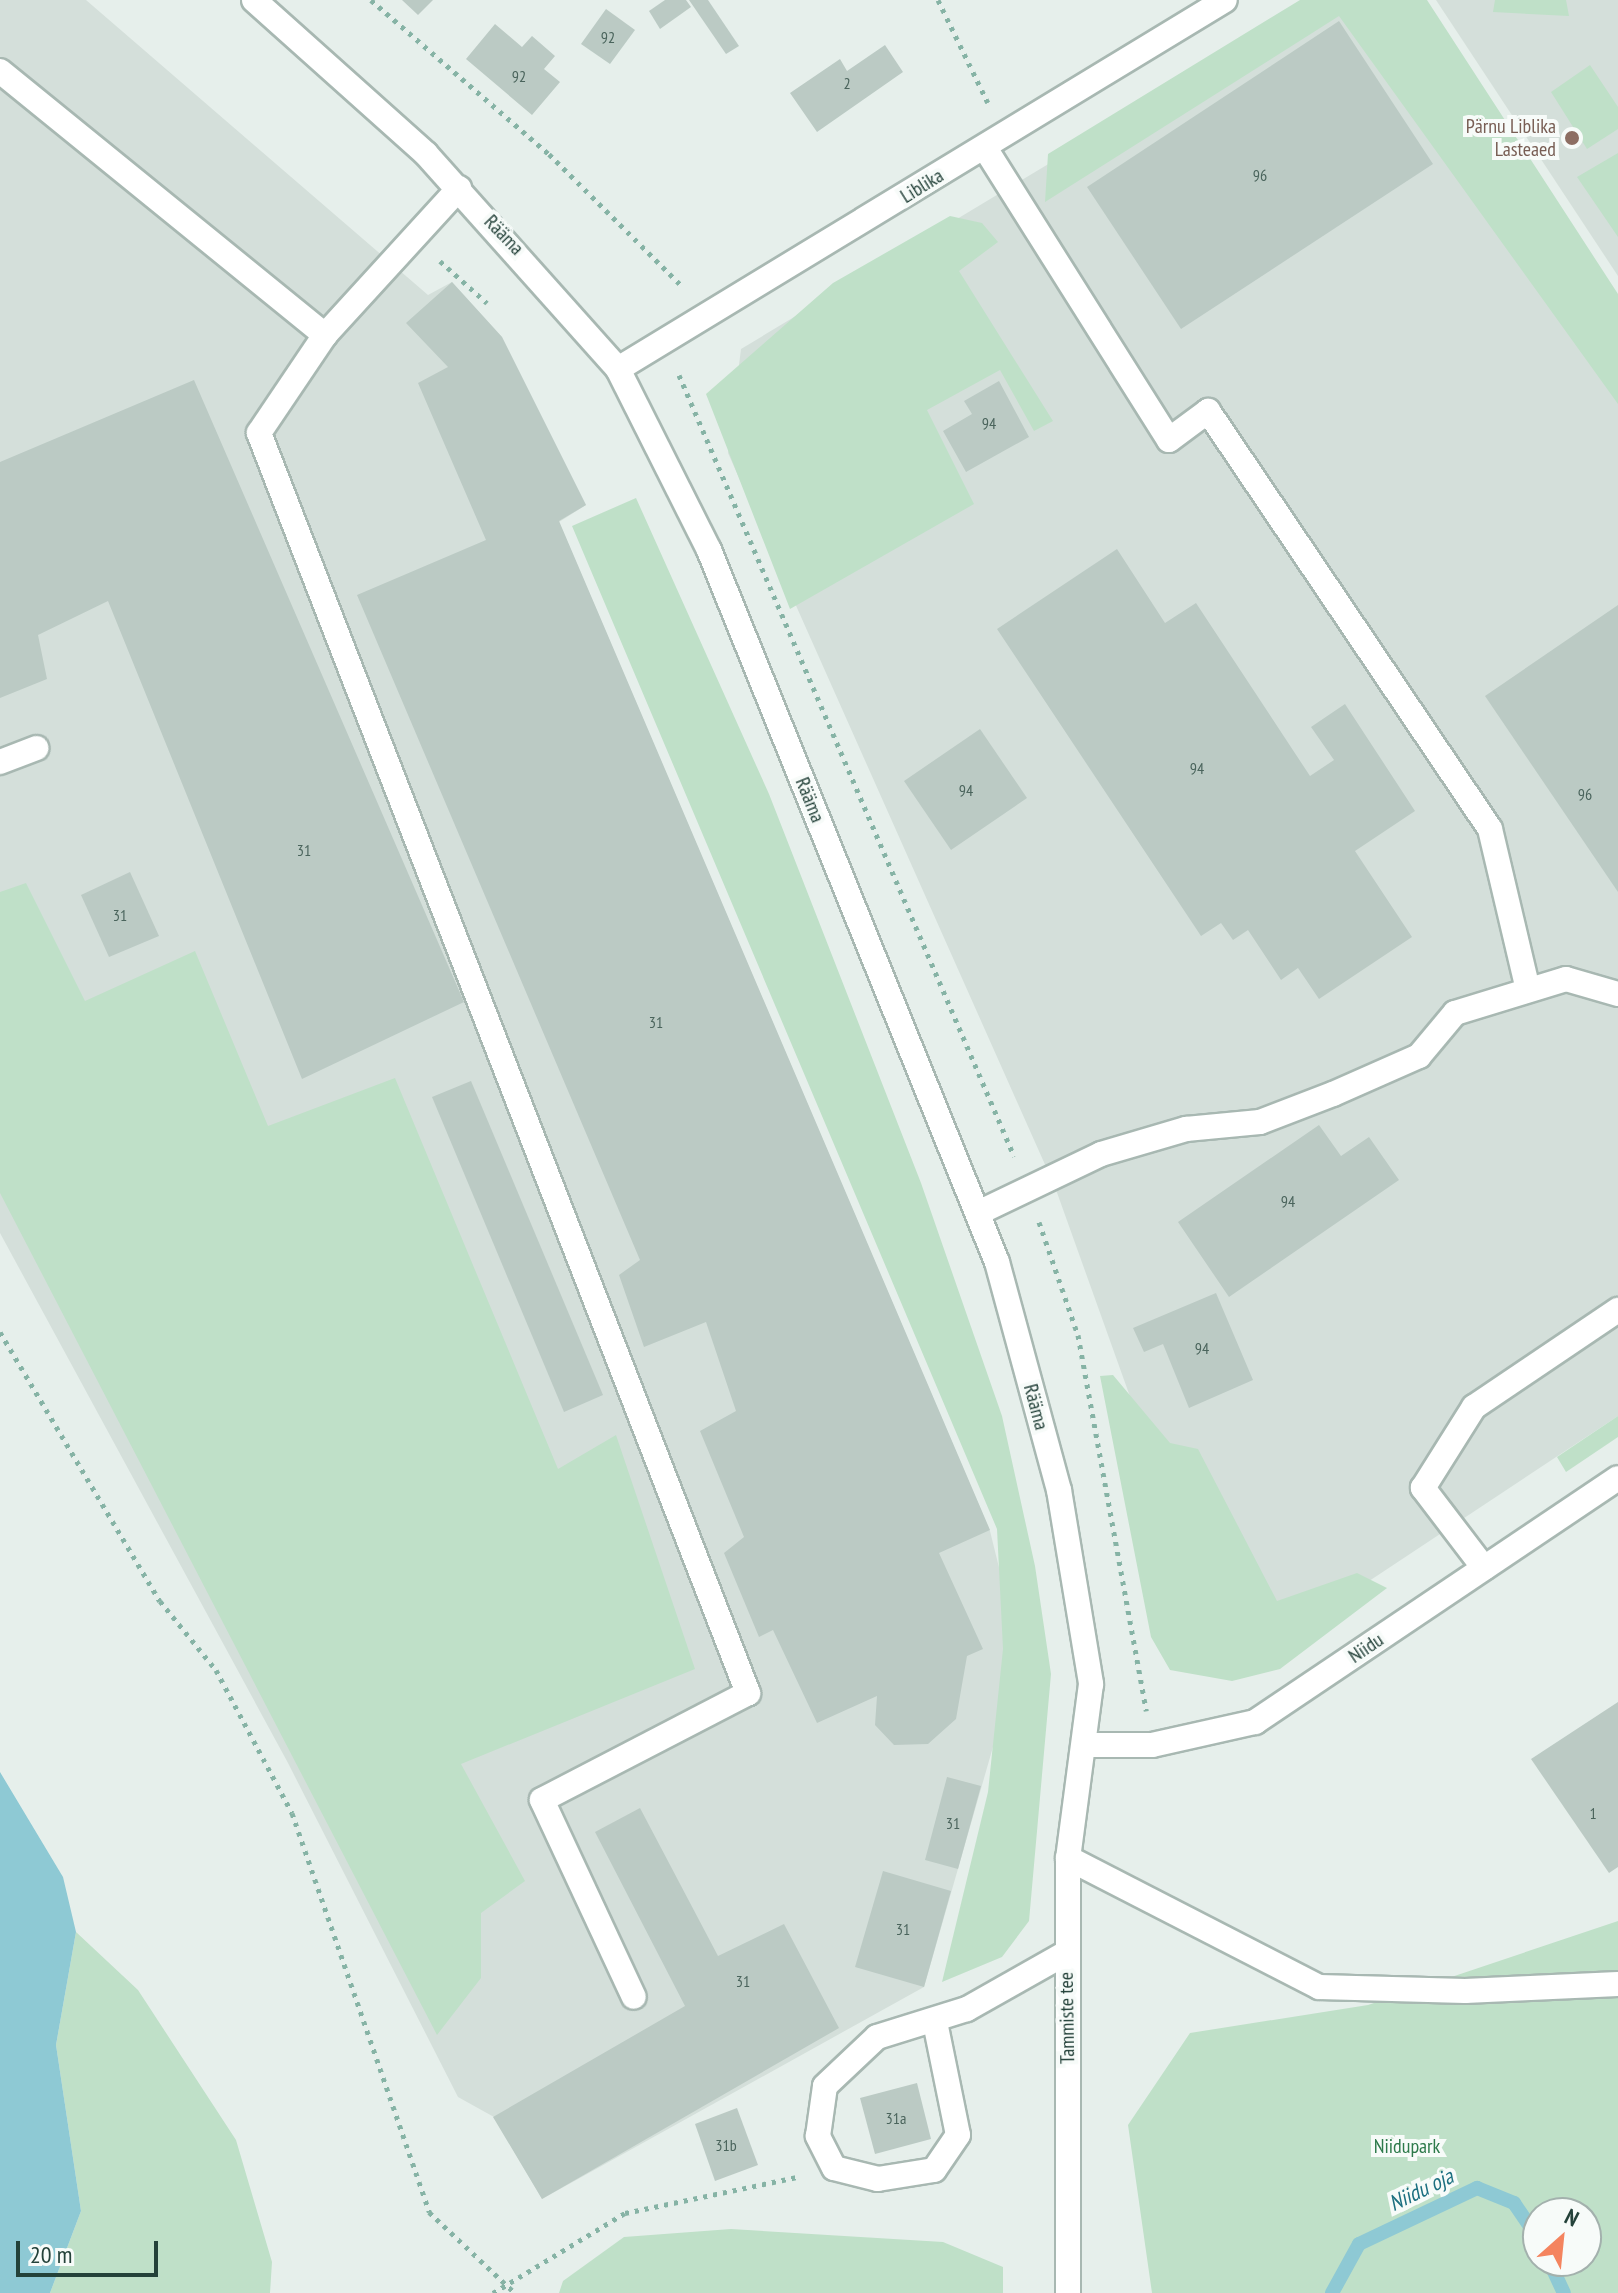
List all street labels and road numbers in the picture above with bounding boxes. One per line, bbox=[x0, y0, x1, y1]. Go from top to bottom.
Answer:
street label: Liblika bbox=[896, 164, 948, 208]
street label: Rääma bbox=[479, 210, 529, 260]
street label: Rääma bbox=[790, 774, 830, 826]
street label: Rääma bbox=[1018, 1381, 1054, 1433]
street label: Niidu bbox=[1344, 1628, 1388, 1668]
street label: Tammiste tee bbox=[1054, 1972, 1080, 2064]

